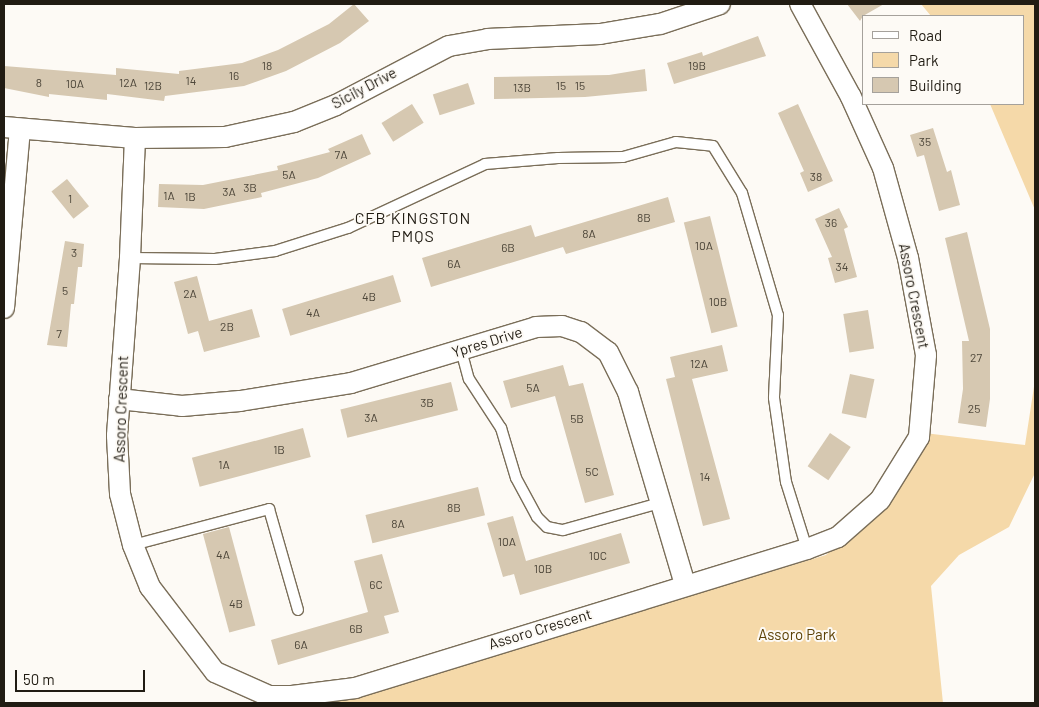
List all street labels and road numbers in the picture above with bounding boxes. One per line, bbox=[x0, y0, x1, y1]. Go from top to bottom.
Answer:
street label: Sicily Drive bbox=[328, 63, 400, 113]
street label: Assoro Crescent bbox=[895, 242, 933, 350]
street label: Ypres Drive bbox=[449, 323, 525, 361]
street label: Assoro Crescent bbox=[110, 355, 132, 463]
street label: Assoro Crescent bbox=[486, 605, 594, 653]

